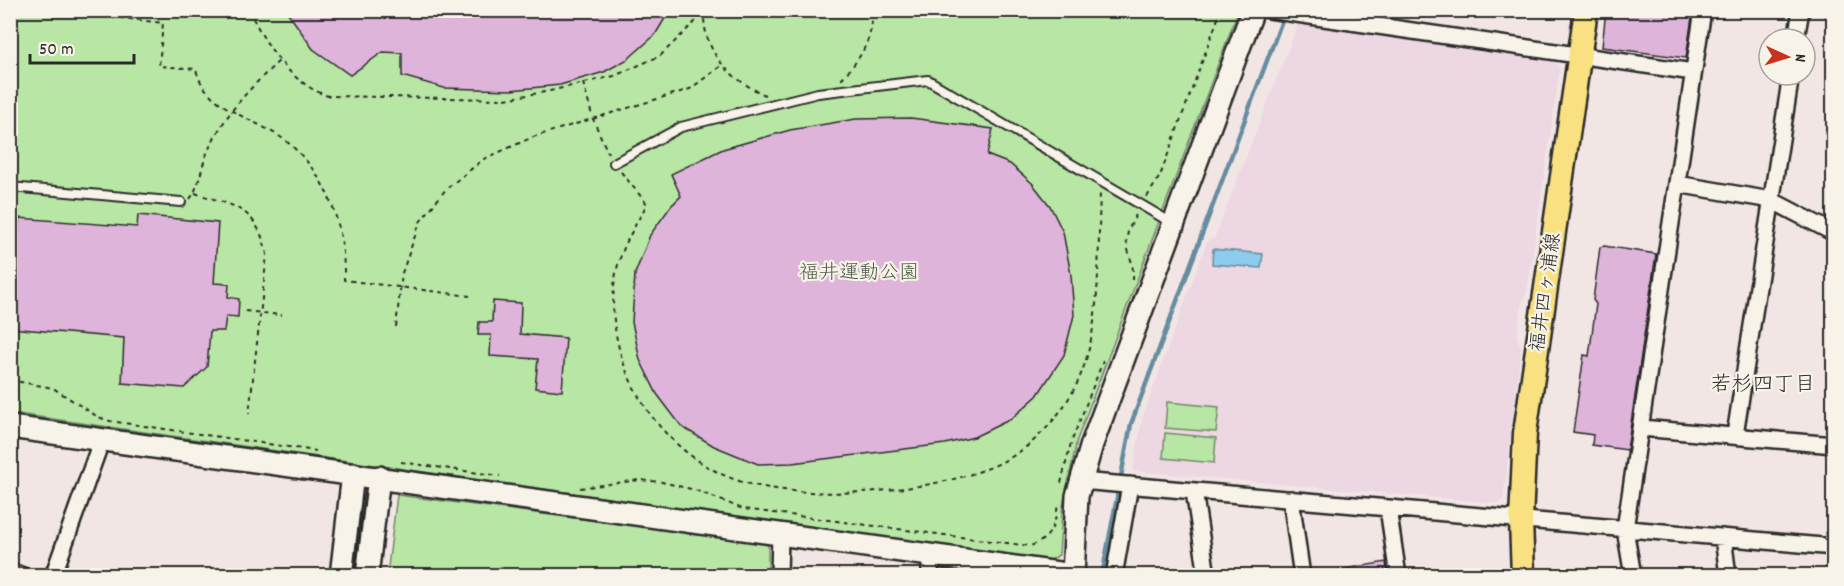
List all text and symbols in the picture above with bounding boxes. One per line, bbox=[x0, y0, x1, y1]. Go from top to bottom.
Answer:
scale bar bbox=[30, 27, 134, 65]
north arrow bbox=[1757, 27, 1817, 87]
text: 50 m bbox=[39, 38, 74, 63]
text: N bbox=[1788, 53, 1811, 63]
street label: 福井四ヶ浦線 bbox=[1525, 231, 1569, 354]
park label: 福井運動公園 bbox=[799, 260, 919, 288]
district label: 若杉四丁目 bbox=[1711, 371, 1816, 401]

